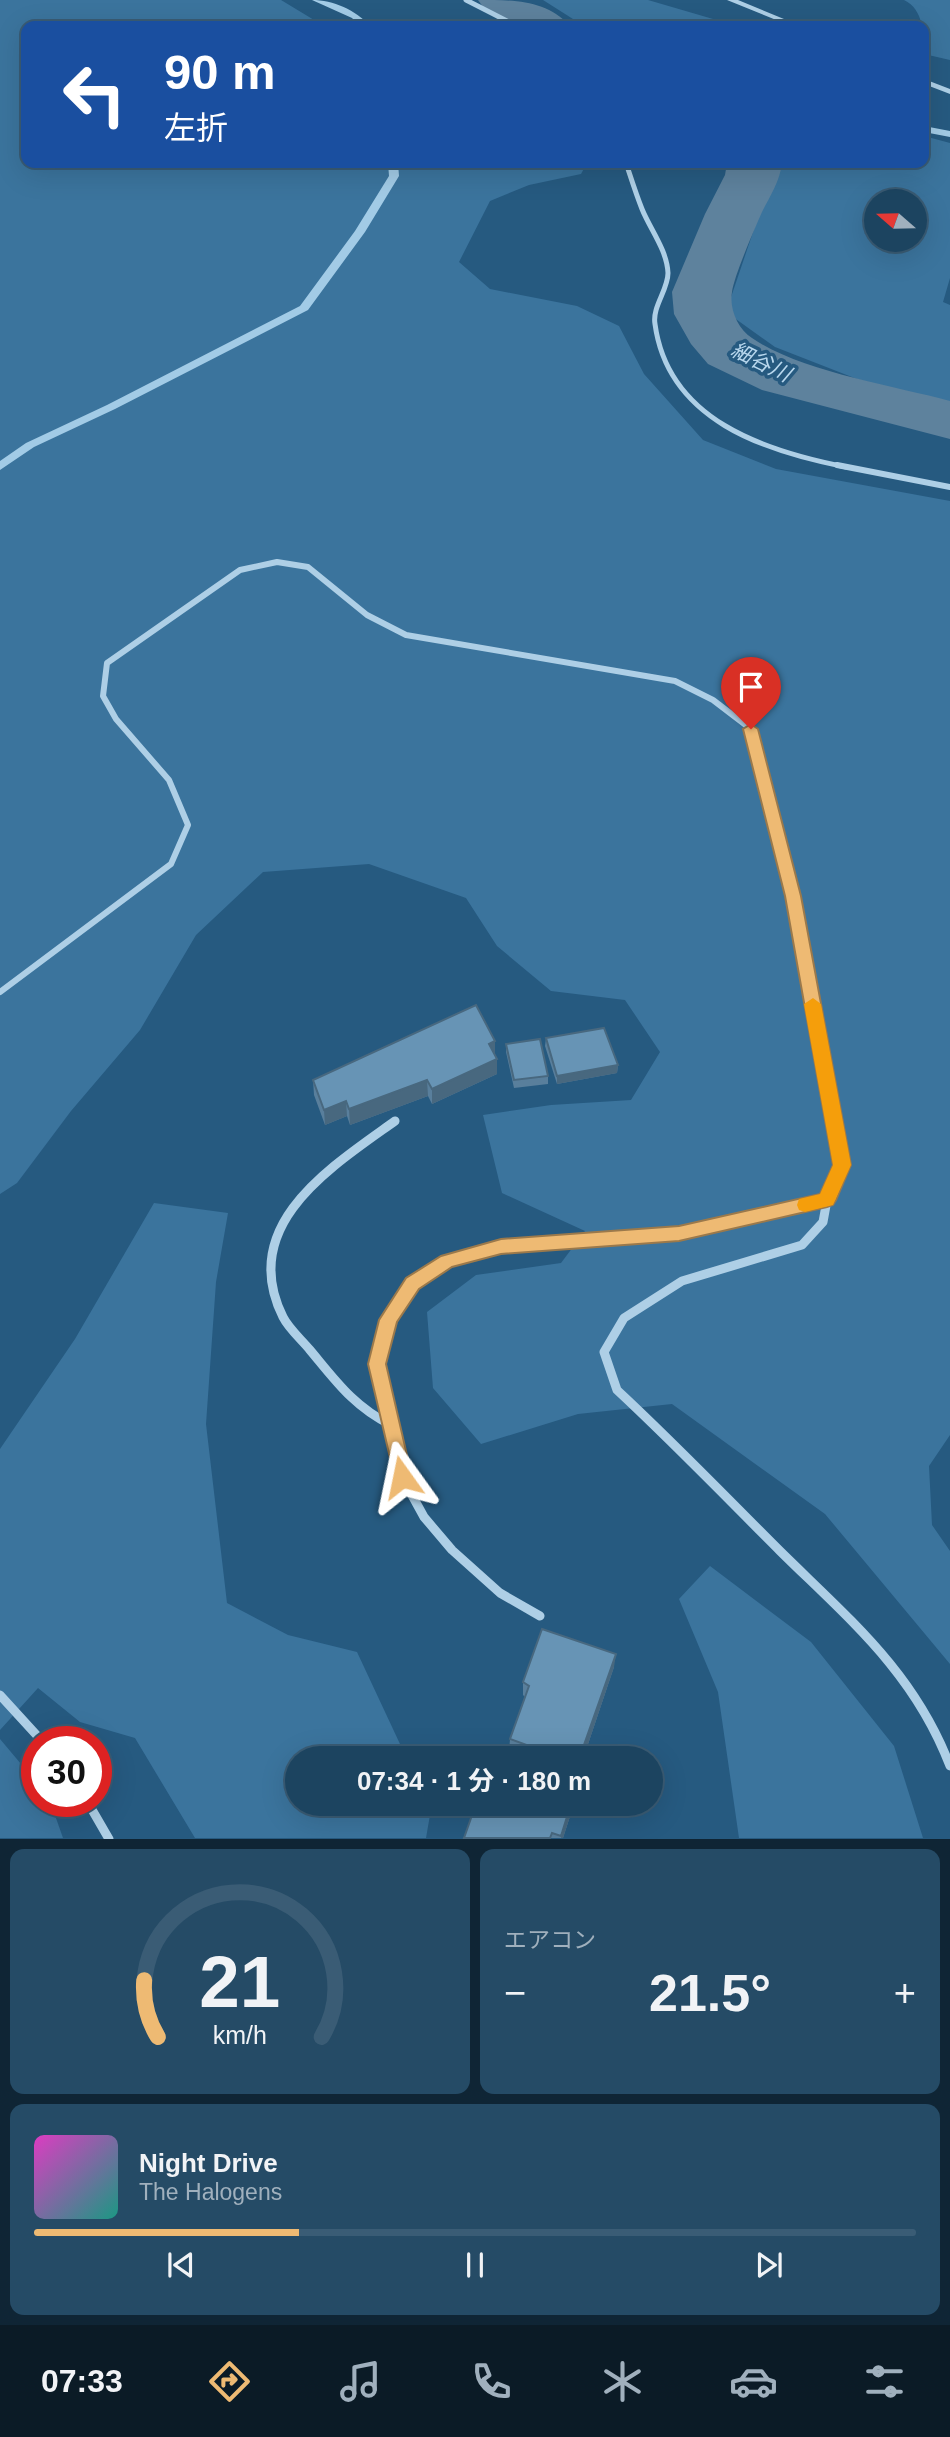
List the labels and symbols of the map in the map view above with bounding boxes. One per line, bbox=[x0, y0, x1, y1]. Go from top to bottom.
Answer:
north arrow bbox=[864, 189, 928, 252]
water label: 細谷川 bbox=[728, 337, 796, 387]
pin bbox=[721, 657, 781, 729]
position arrow bbox=[365, 1440, 439, 1514]
speed limit sign: 30 bbox=[21, 1726, 112, 1817]

